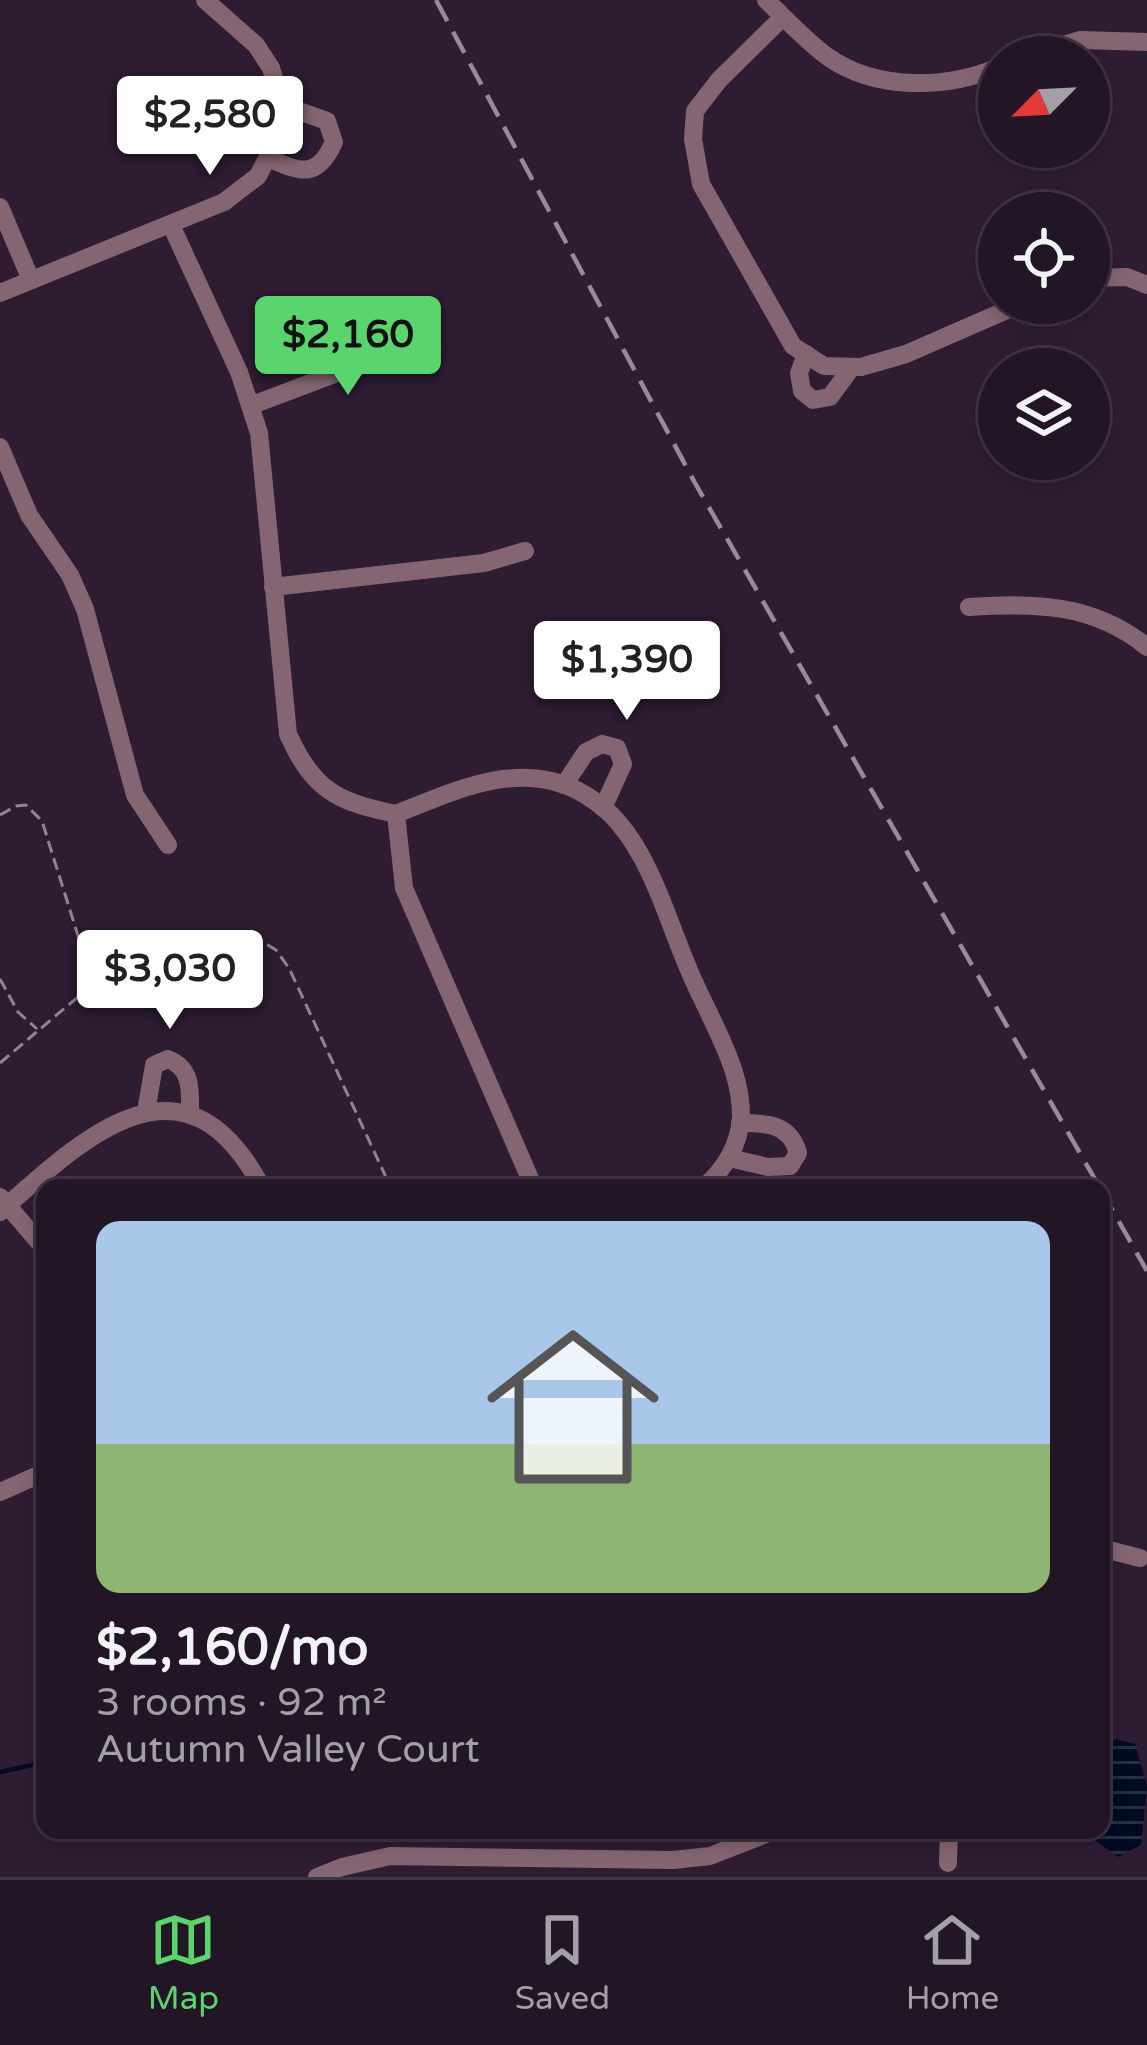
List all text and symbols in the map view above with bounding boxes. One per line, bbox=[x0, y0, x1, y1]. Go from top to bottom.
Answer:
north arrow bbox=[978, 36, 1110, 168]
map controls bbox=[978, 36, 1110, 480]
pin: $2,580 bbox=[112, 76, 308, 178]
text: $2,580 bbox=[144, 91, 276, 138]
button: locate bbox=[978, 192, 1110, 324]
pin: $2,160 bbox=[250, 296, 446, 398]
text: $2,160 bbox=[282, 311, 414, 358]
button: layers bbox=[978, 348, 1110, 480]
pin: $1,390 bbox=[529, 621, 725, 723]
text: $1,390 bbox=[561, 636, 693, 683]
pin: $3,030 bbox=[72, 930, 268, 1032]
text: $3,030 bbox=[104, 945, 236, 992]
icon: home bbox=[465, 1299, 681, 1515]
text: $2,160/mo bbox=[96, 1617, 368, 1679]
text: 3 rooms · 92 m² bbox=[96, 1679, 387, 1726]
text: Autumn Valley Court bbox=[96, 1726, 480, 1773]
tab: Map bbox=[148, 1907, 219, 2018]
tab: Saved bbox=[515, 1907, 610, 2018]
tab: Home bbox=[906, 1907, 999, 2018]

